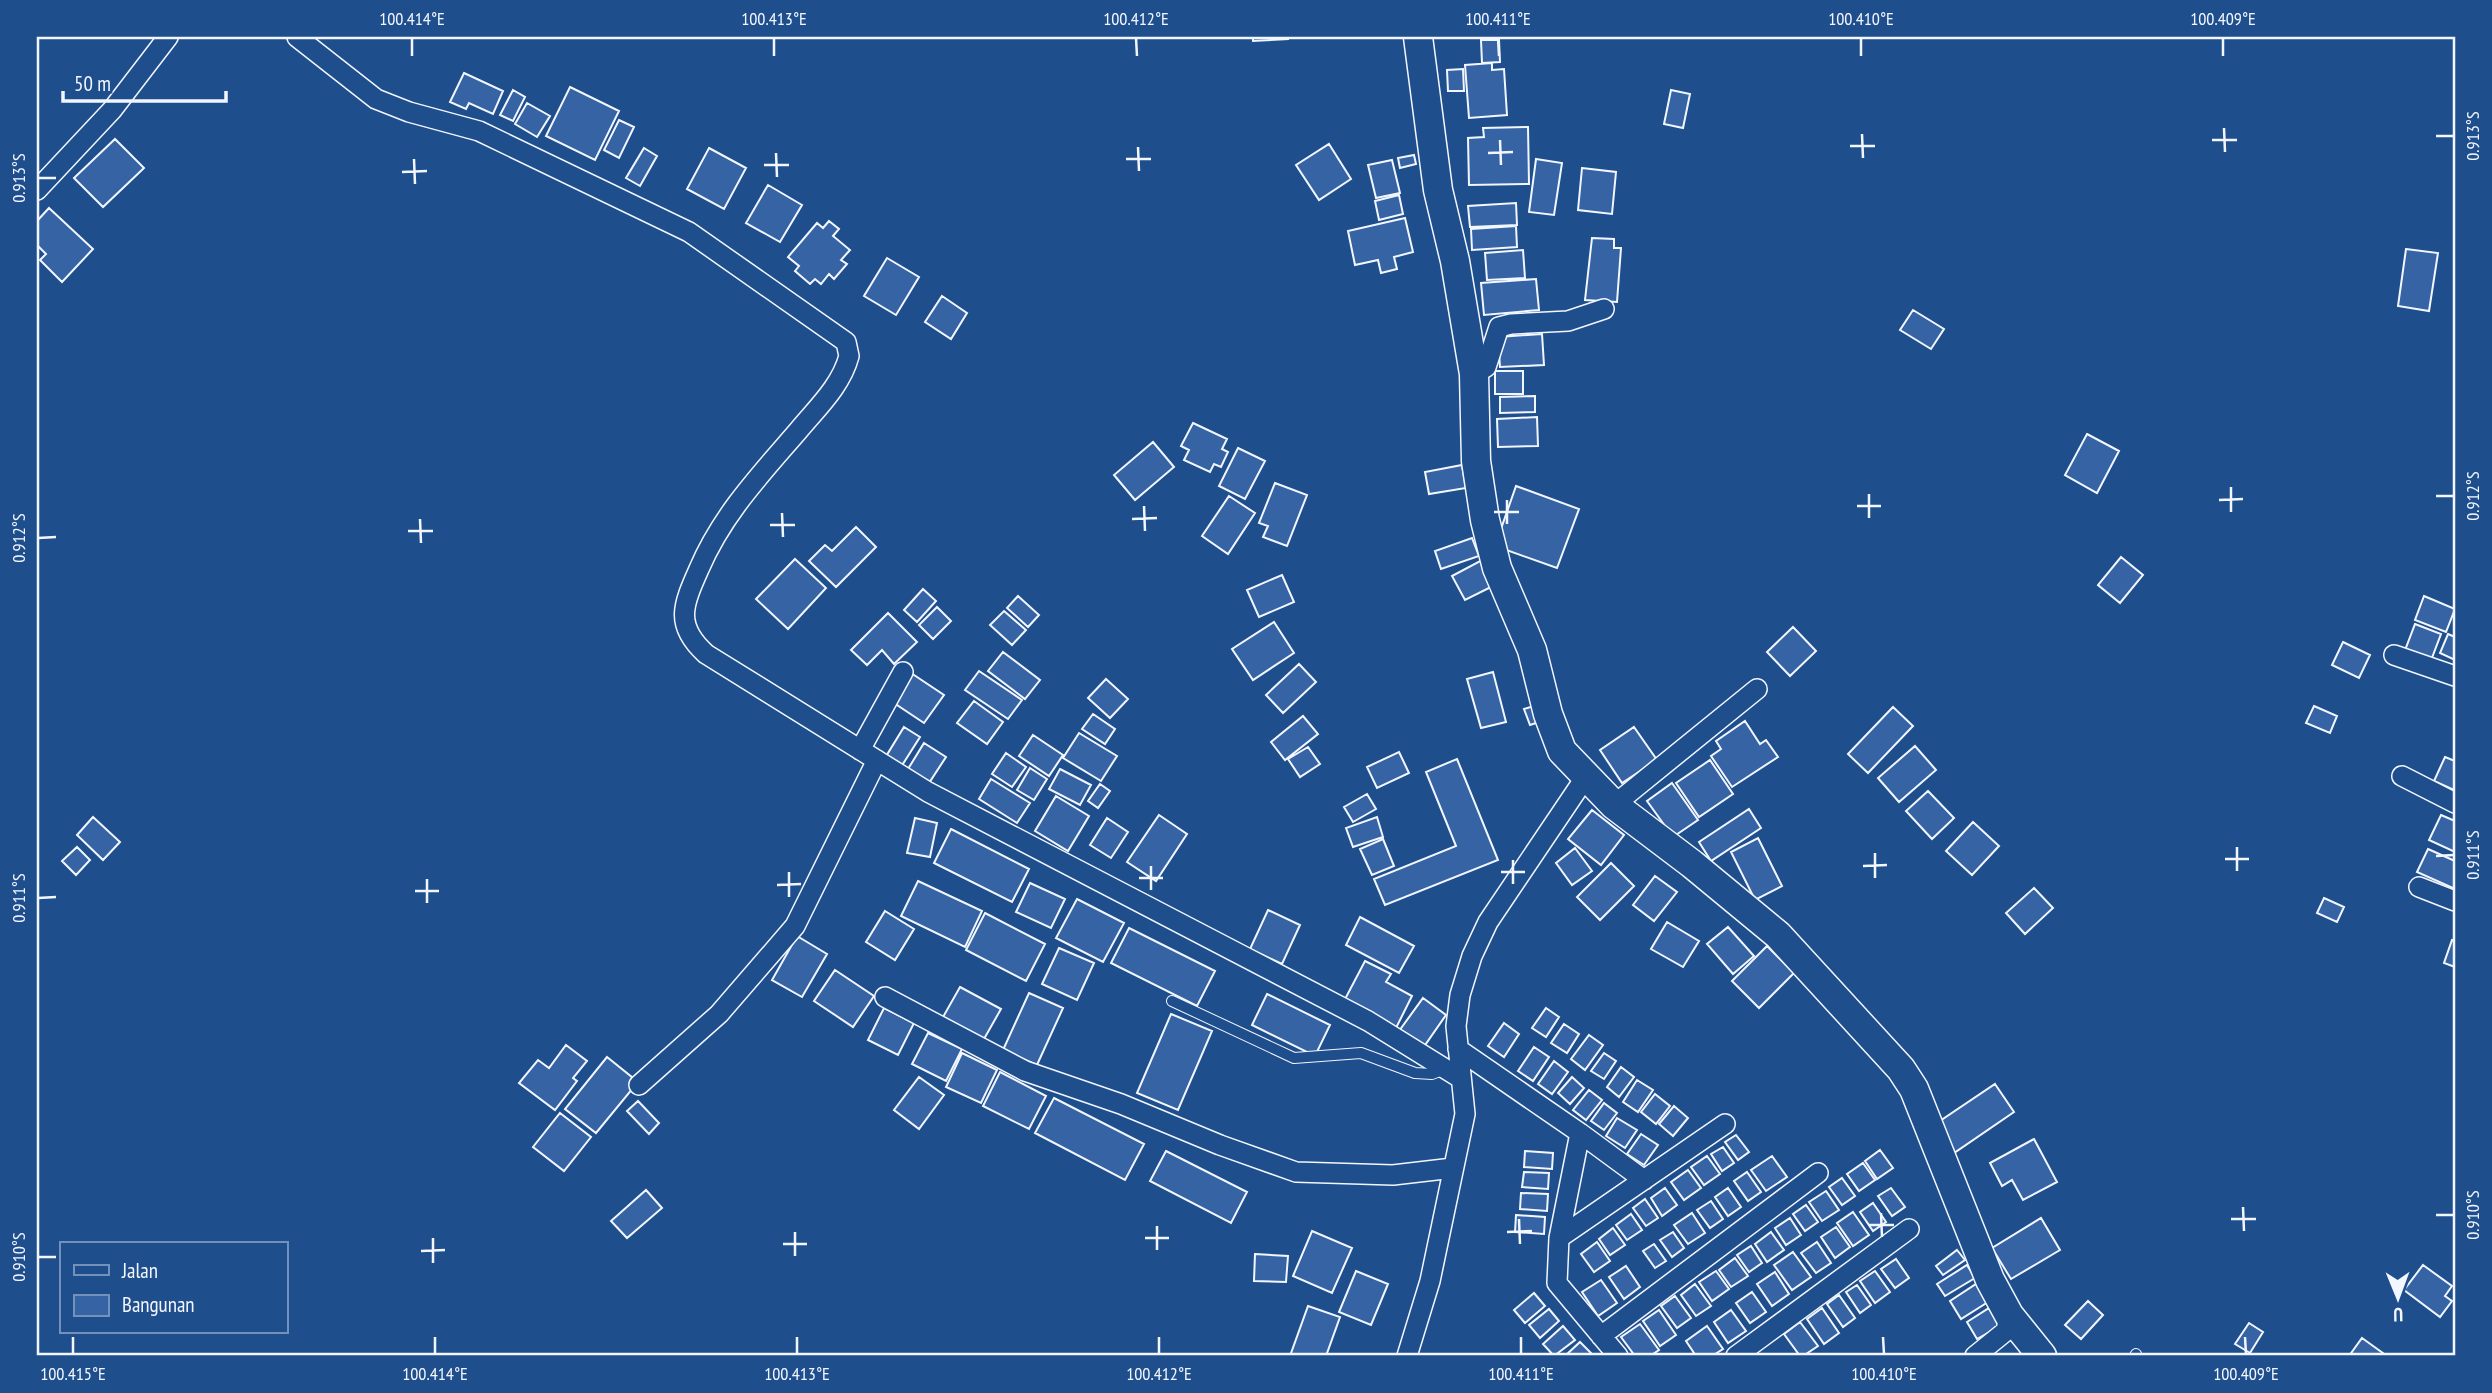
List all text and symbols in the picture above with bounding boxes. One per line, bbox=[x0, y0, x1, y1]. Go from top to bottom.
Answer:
text: 100.414°E bbox=[379, 7, 445, 30]
text: 100.413°E bbox=[741, 7, 807, 30]
text: 100.412°E bbox=[1103, 7, 1169, 30]
text: 100.411°E bbox=[1465, 7, 1531, 30]
text: 100.410°E bbox=[1828, 7, 1894, 30]
text: 100.409°E bbox=[2190, 7, 2256, 30]
scale bar bbox=[63, 60, 226, 104]
text: 50 m bbox=[74, 70, 111, 97]
text: 0.913°S bbox=[2461, 111, 2484, 161]
text: 0.913°S bbox=[7, 153, 30, 203]
text: 0.912°S bbox=[2461, 471, 2484, 521]
text: 0.912°S bbox=[7, 513, 30, 563]
text: 0.911°S bbox=[2461, 830, 2484, 880]
text: 0.911°S bbox=[7, 873, 30, 923]
text: 0.910°S bbox=[2461, 1190, 2484, 1240]
text: 0.910°S bbox=[7, 1232, 30, 1282]
legend bbox=[60, 1242, 287, 1334]
text: Jalan bbox=[121, 1257, 158, 1284]
north arrow bbox=[2362, 1264, 2432, 1334]
text: Bangunan bbox=[122, 1291, 195, 1318]
text: U bbox=[2393, 1303, 2403, 1327]
text: 100.415°E bbox=[40, 1362, 106, 1385]
text: 100.414°E bbox=[402, 1362, 468, 1385]
text: 100.413°E bbox=[764, 1362, 830, 1385]
text: 100.412°E bbox=[1126, 1362, 1192, 1385]
text: 100.411°E bbox=[1488, 1362, 1554, 1385]
text: 100.410°E bbox=[1851, 1362, 1917, 1385]
text: 100.409°E bbox=[2213, 1362, 2279, 1385]

